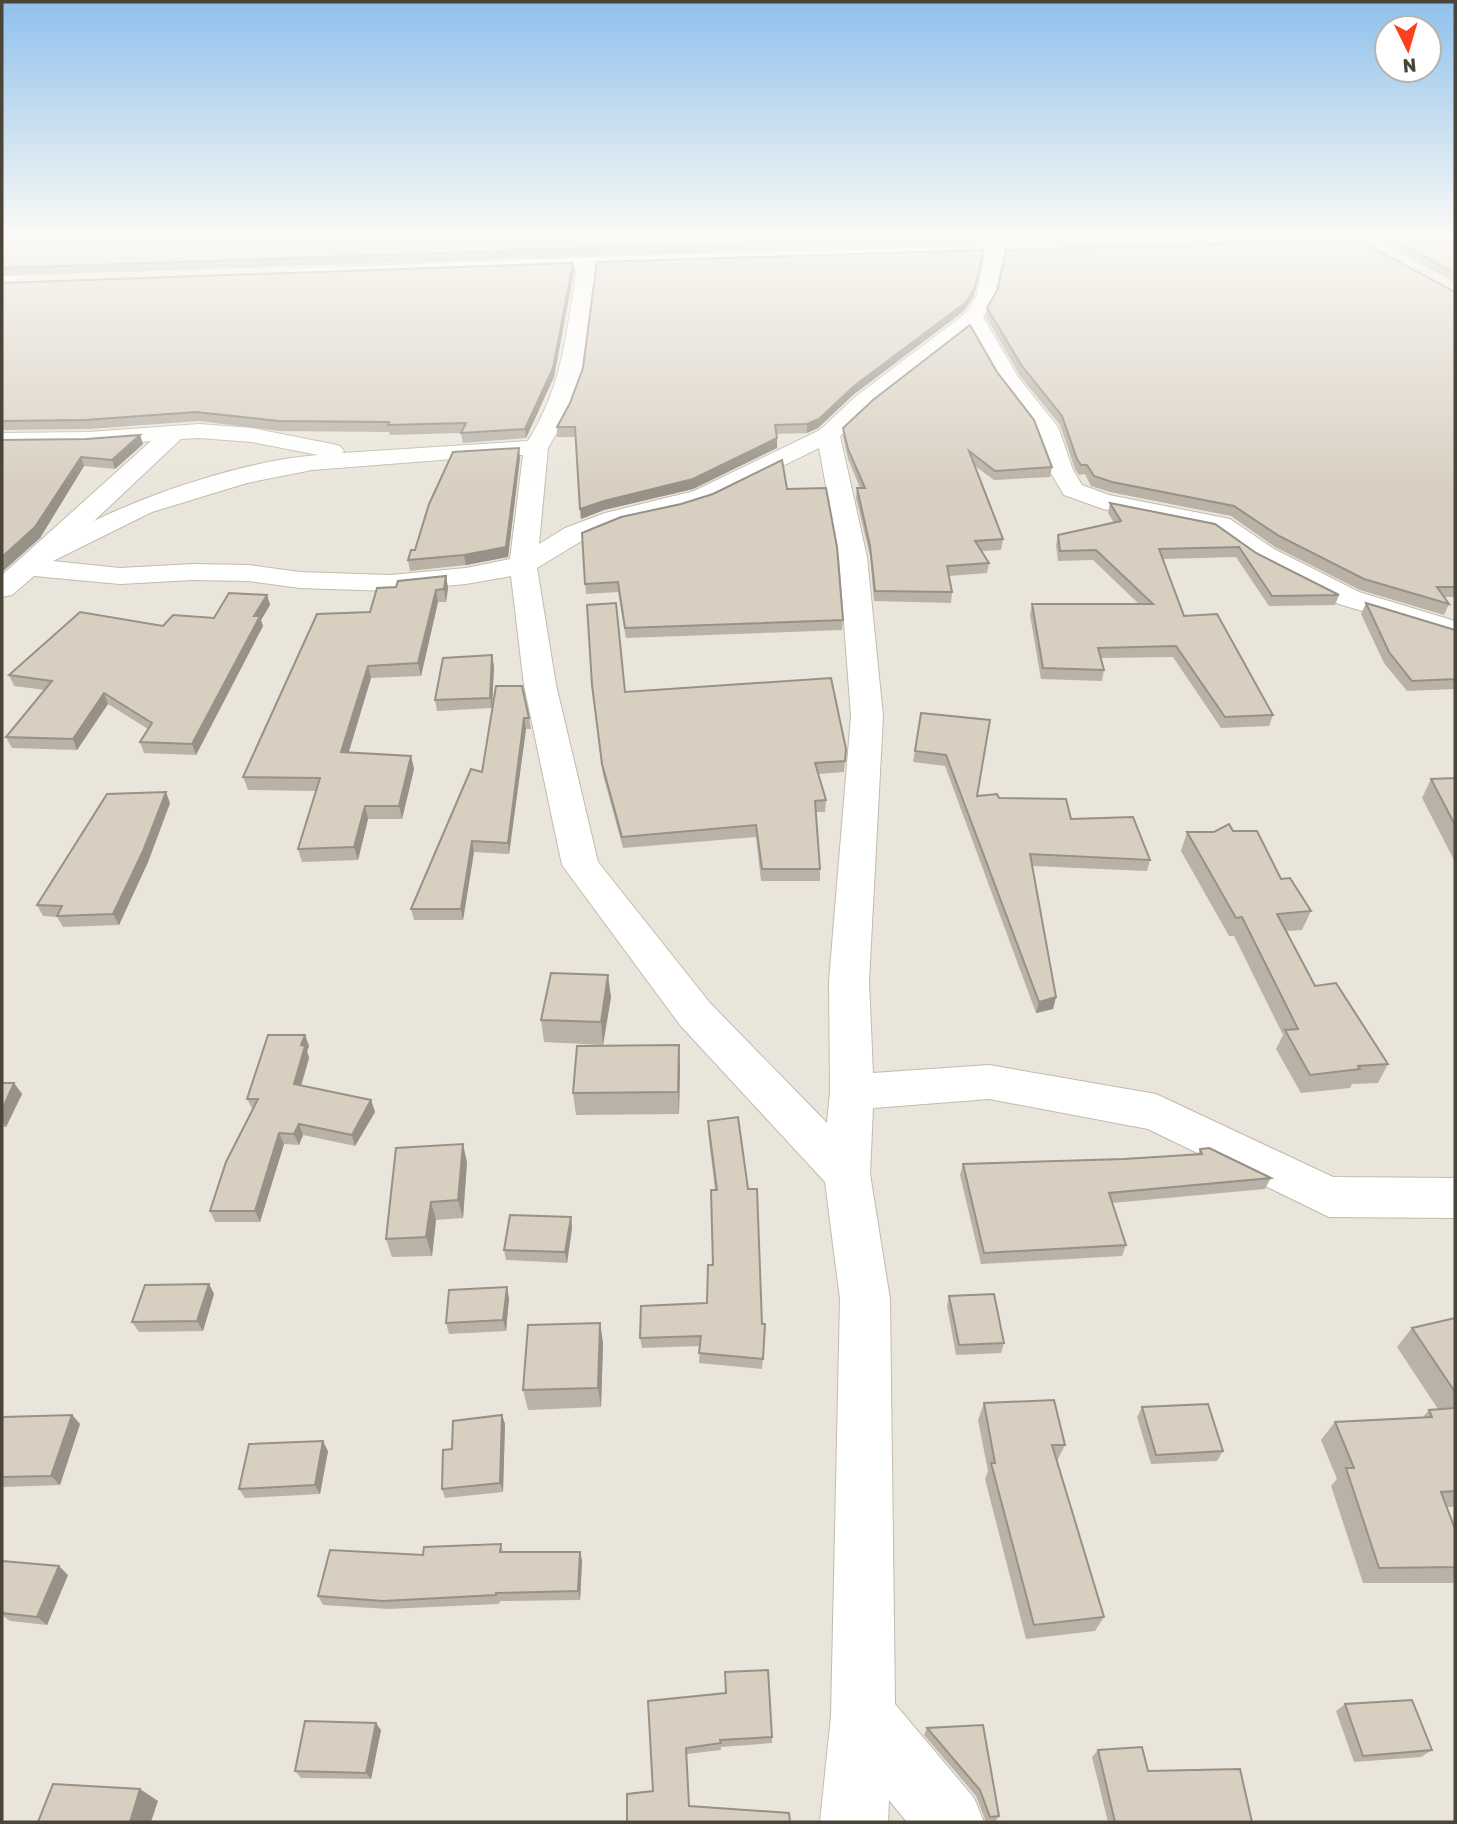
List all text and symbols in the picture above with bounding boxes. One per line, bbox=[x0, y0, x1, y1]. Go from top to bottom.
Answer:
north arrow bbox=[1373, 14, 1443, 84]
text: N bbox=[1402, 53, 1417, 77]

